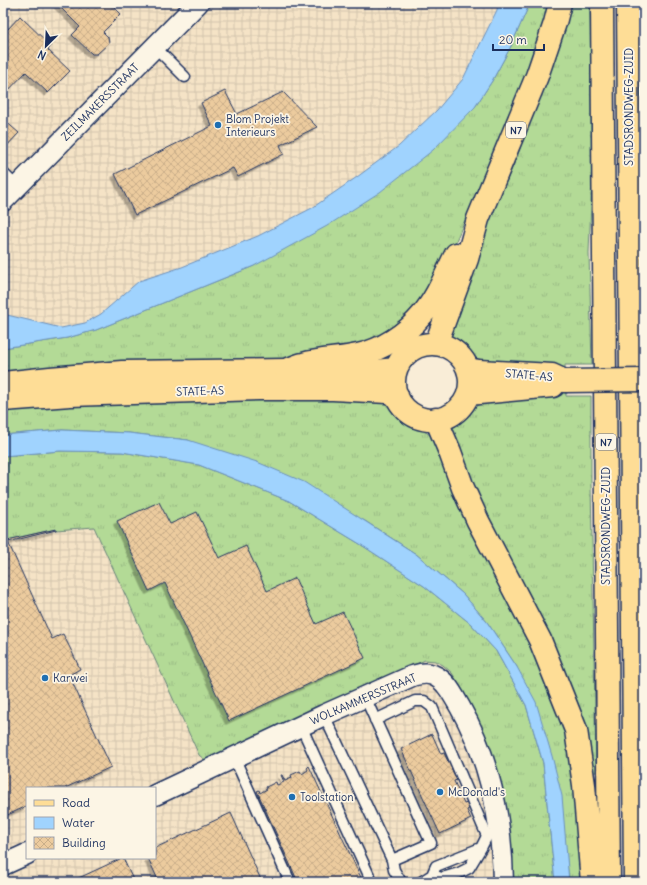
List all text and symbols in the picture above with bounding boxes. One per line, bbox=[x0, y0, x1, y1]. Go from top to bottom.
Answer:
north arrow bbox=[26, 26, 66, 66]
scale bar bbox=[493, 26, 544, 52]
text: 20 m bbox=[499, 32, 527, 47]
text: N bbox=[36, 47, 48, 63]
street label: STADSRONDWEG-ZUID bbox=[622, 48, 636, 166]
street label: ZEILMAKERSSTRAAT bbox=[58, 60, 142, 144]
place label: Blom Projekt Interieurs bbox=[226, 112, 289, 139]
marker: Blom Projekt Interieurs bbox=[213, 120, 223, 130]
road number: N7 bbox=[506, 122, 526, 138]
street label: STATE-AS bbox=[505, 366, 553, 384]
street label: STATE-AS bbox=[176, 383, 224, 399]
road number: N7 bbox=[596, 434, 616, 450]
street label: STADSRONDWEG-ZUID bbox=[599, 467, 613, 585]
street label: WOLKAMMERSSTRAAT bbox=[308, 670, 418, 728]
place label: Karwei bbox=[53, 671, 88, 685]
marker: Karwei bbox=[40, 673, 50, 683]
place label: McDonald's bbox=[448, 785, 505, 799]
legend bbox=[26, 787, 156, 859]
marker: McDonald's bbox=[435, 787, 445, 797]
place label: Toolstation bbox=[300, 790, 354, 804]
marker: Toolstation bbox=[287, 792, 297, 802]
text: Road bbox=[62, 795, 90, 810]
text: Water bbox=[62, 815, 95, 830]
text: Building bbox=[62, 835, 106, 850]

